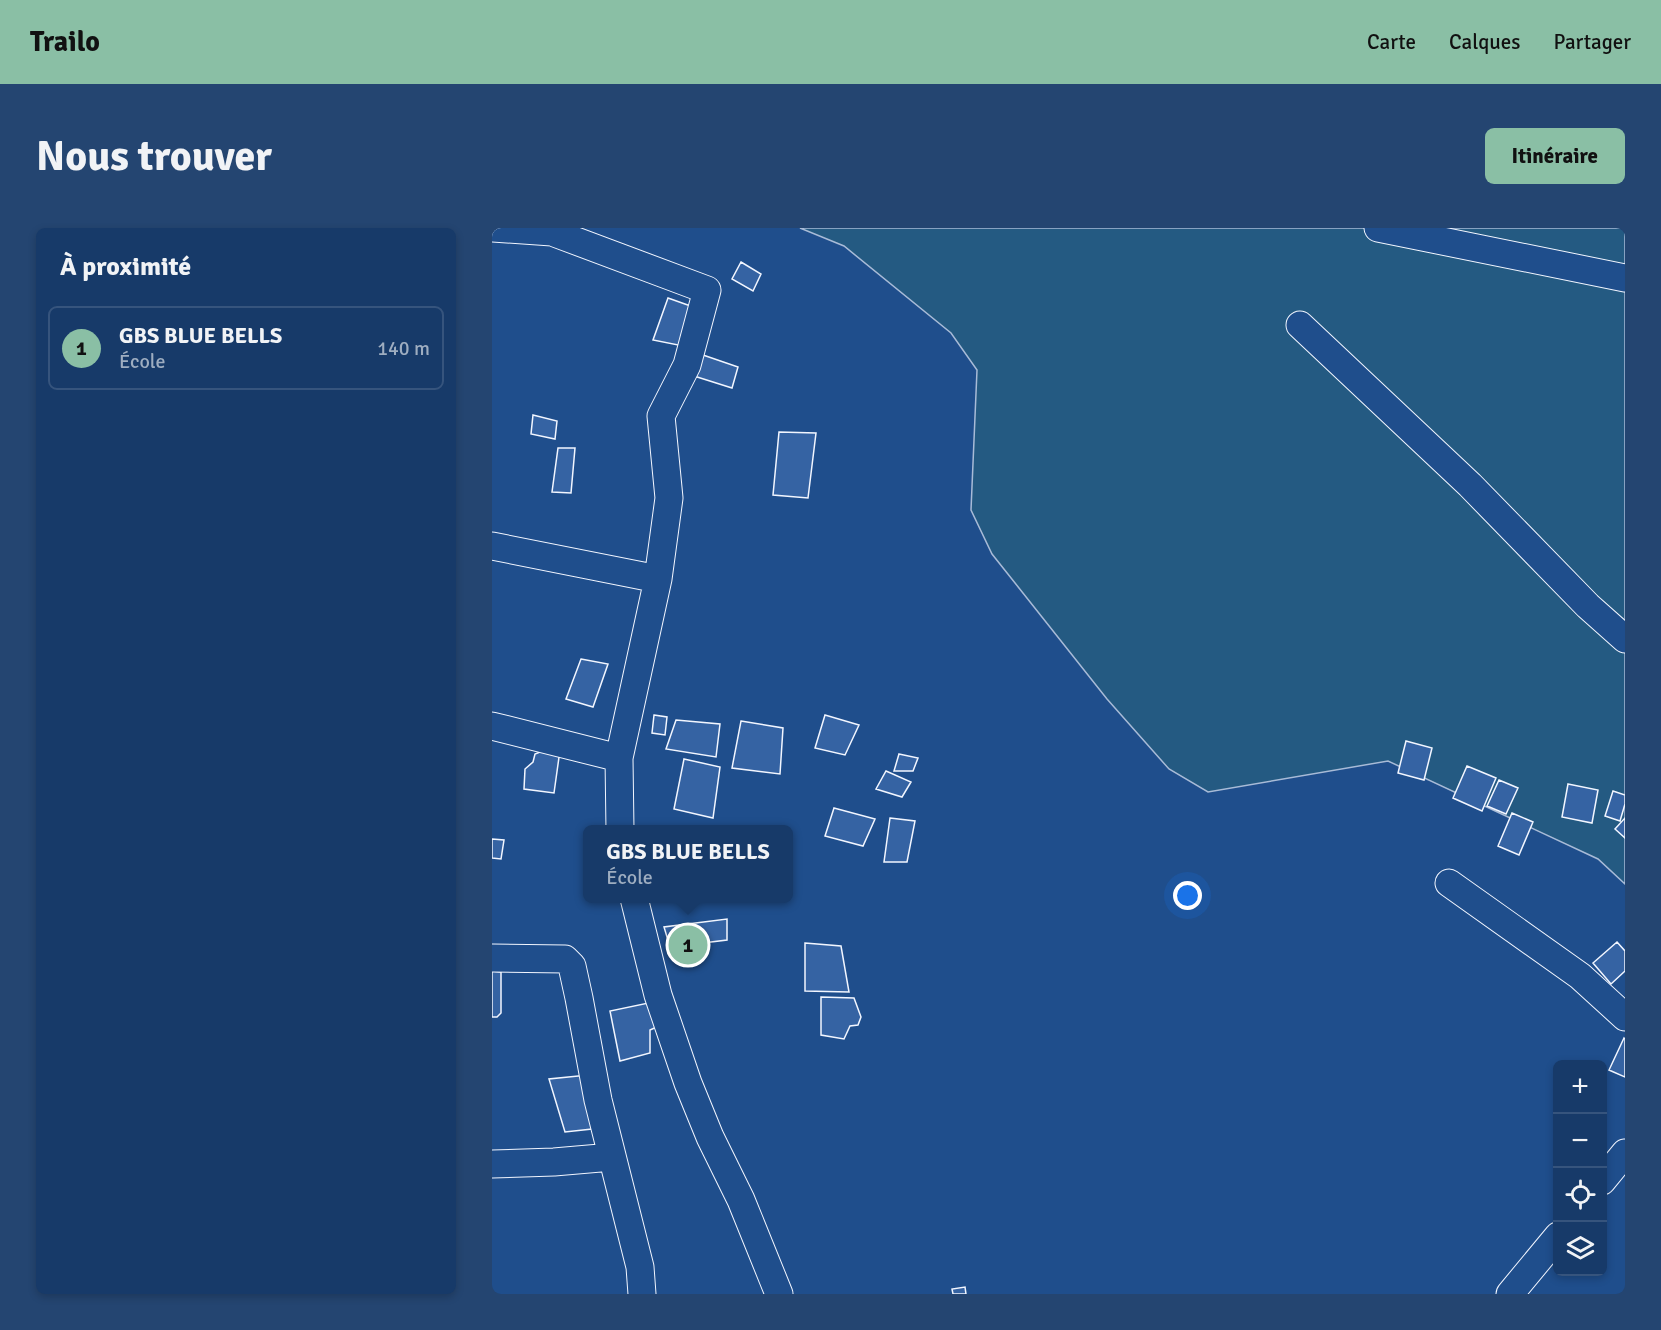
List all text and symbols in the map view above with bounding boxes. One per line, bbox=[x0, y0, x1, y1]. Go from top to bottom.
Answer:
text: Trailo bbox=[30, 25, 100, 59]
text: Carte bbox=[1367, 29, 1416, 55]
text: Calques bbox=[1449, 29, 1520, 55]
text: Partager bbox=[1553, 29, 1631, 55]
button: Itinéraire bbox=[1485, 128, 1625, 184]
text: Nous trouver bbox=[36, 131, 272, 182]
text: À proximité bbox=[60, 251, 191, 283]
text: GBS BLUE BELLS bbox=[119, 322, 282, 349]
text: 1 bbox=[76, 336, 87, 361]
text: 140 m bbox=[377, 336, 430, 361]
text: École bbox=[119, 349, 166, 374]
popup bbox=[583, 825, 793, 903]
text: GBS BLUE BELLS bbox=[606, 838, 770, 865]
text: École bbox=[606, 865, 653, 890]
your location bbox=[1173, 881, 1202, 910]
pin: 1 bbox=[668, 922, 708, 968]
map controls bbox=[1553, 1060, 1607, 1276]
button: + bbox=[1553, 1060, 1607, 1114]
button: − bbox=[1553, 1114, 1607, 1168]
button: locate bbox=[1553, 1168, 1607, 1222]
button: layers bbox=[1553, 1222, 1607, 1276]

